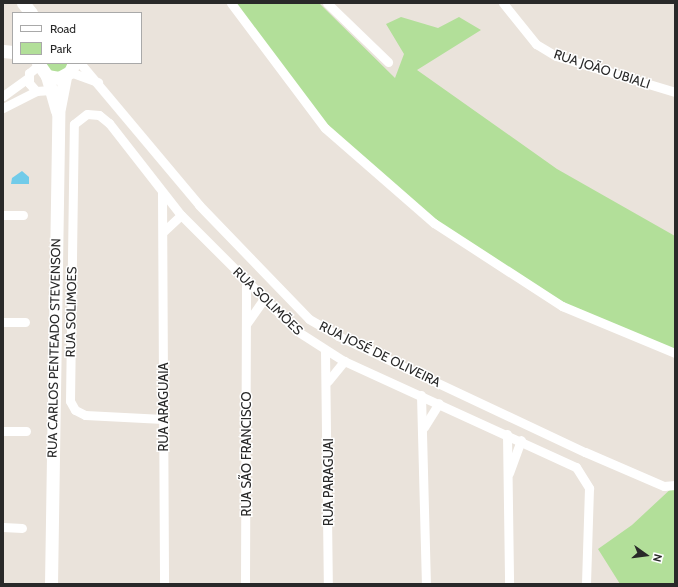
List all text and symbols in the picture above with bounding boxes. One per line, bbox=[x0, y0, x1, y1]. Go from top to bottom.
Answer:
legend bbox=[12, 12, 142, 64]
text: Road bbox=[50, 21, 76, 36]
text: Park bbox=[50, 41, 72, 56]
street label: RUA JOÃO UBIALI bbox=[552, 46, 652, 92]
street label: RUA CARLOS PENTEADO STEVENSON bbox=[44, 238, 64, 458]
street label: RUA SOLIMÕES bbox=[230, 264, 306, 338]
street label: RUA SOLIMOES bbox=[62, 267, 80, 357]
street label: RUA JOSÉ DE OLIVEIRA bbox=[317, 318, 443, 390]
street label: RUA ARAGUAIA bbox=[155, 363, 171, 451]
street label: RUA SÃO FRANCISCO bbox=[238, 392, 254, 516]
street label: RUA PARAGUAI bbox=[320, 438, 336, 526]
north arrow bbox=[626, 535, 666, 575]
text: N bbox=[650, 552, 665, 563]

